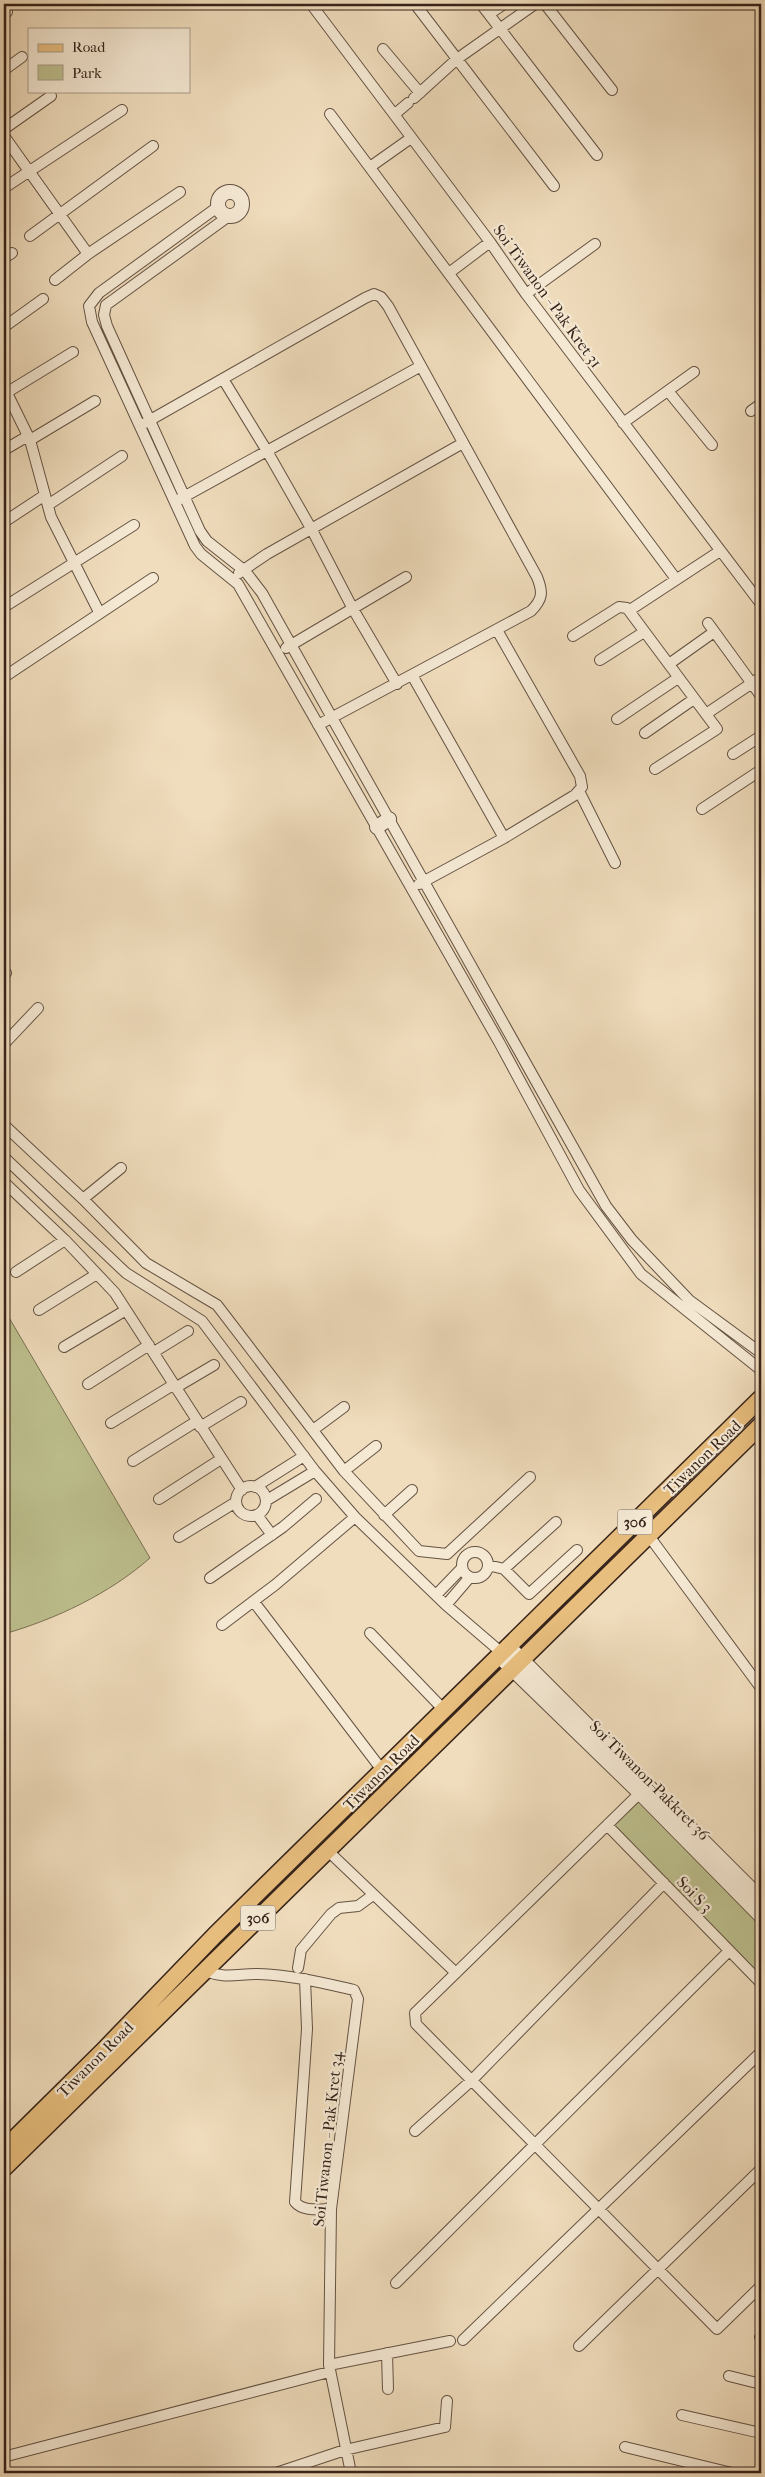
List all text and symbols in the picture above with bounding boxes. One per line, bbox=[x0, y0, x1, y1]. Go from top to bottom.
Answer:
legend bbox=[28, 28, 190, 92]
text: Road bbox=[72, 38, 106, 56]
text: Park bbox=[72, 64, 102, 82]
street label: Soi Tiwanon - Pak Kret 31 bbox=[489, 221, 606, 372]
street label: Tiwanon Road bbox=[660, 1416, 745, 1499]
road number: 306 bbox=[618, 1510, 652, 1534]
street label: Soi Tiwanon-Pakkret 36 bbox=[586, 1716, 714, 1844]
street label: Tiwanon Road bbox=[339, 1730, 424, 1814]
street label: Soi S 3 bbox=[673, 1872, 716, 1916]
road number: 306 bbox=[240, 1906, 276, 1930]
street label: Tiwanon Road bbox=[53, 2017, 138, 2101]
street label: Soi Tiwanon - Pak Kret 34 bbox=[309, 2050, 346, 2228]

